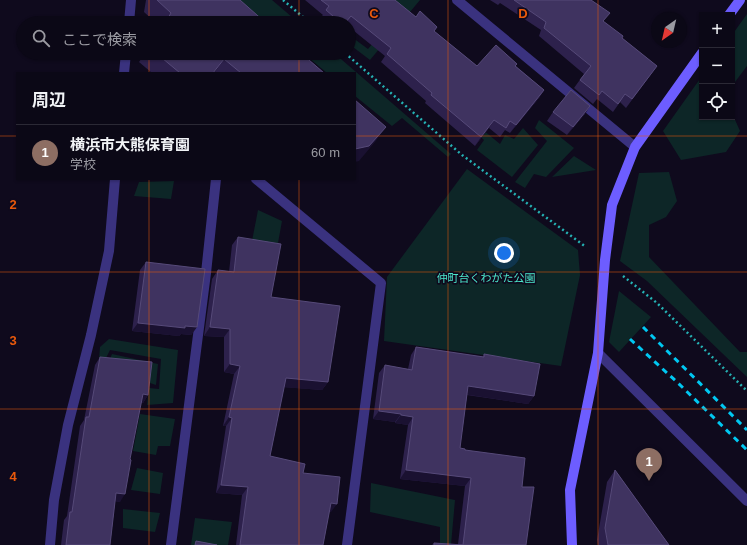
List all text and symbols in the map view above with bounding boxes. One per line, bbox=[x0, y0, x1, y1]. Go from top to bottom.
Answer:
text: C bbox=[369, 6, 379, 21]
text: D bbox=[518, 6, 528, 21]
north arrow bbox=[651, 12, 687, 48]
map controls bbox=[699, 12, 735, 120]
button: + bbox=[699, 12, 735, 48]
search box bbox=[16, 16, 356, 60]
icon: search bbox=[30, 27, 52, 49]
text: ここで検索 bbox=[62, 31, 137, 48]
button: − bbox=[699, 48, 735, 84]
button: locate bbox=[699, 84, 735, 120]
text: 周辺 bbox=[32, 91, 66, 110]
text: 横浜市大熊保育園 bbox=[70, 136, 190, 153]
text: 1 bbox=[41, 145, 49, 160]
text: 60 m bbox=[311, 145, 340, 160]
text: 学校 bbox=[70, 157, 96, 172]
text: 2 bbox=[9, 197, 17, 212]
your location bbox=[494, 243, 514, 263]
park label: 仲町台くわがた公園 bbox=[437, 272, 536, 284]
text: 3 bbox=[9, 333, 17, 348]
pin: 1 bbox=[636, 448, 662, 481]
text: 4 bbox=[9, 469, 17, 484]

